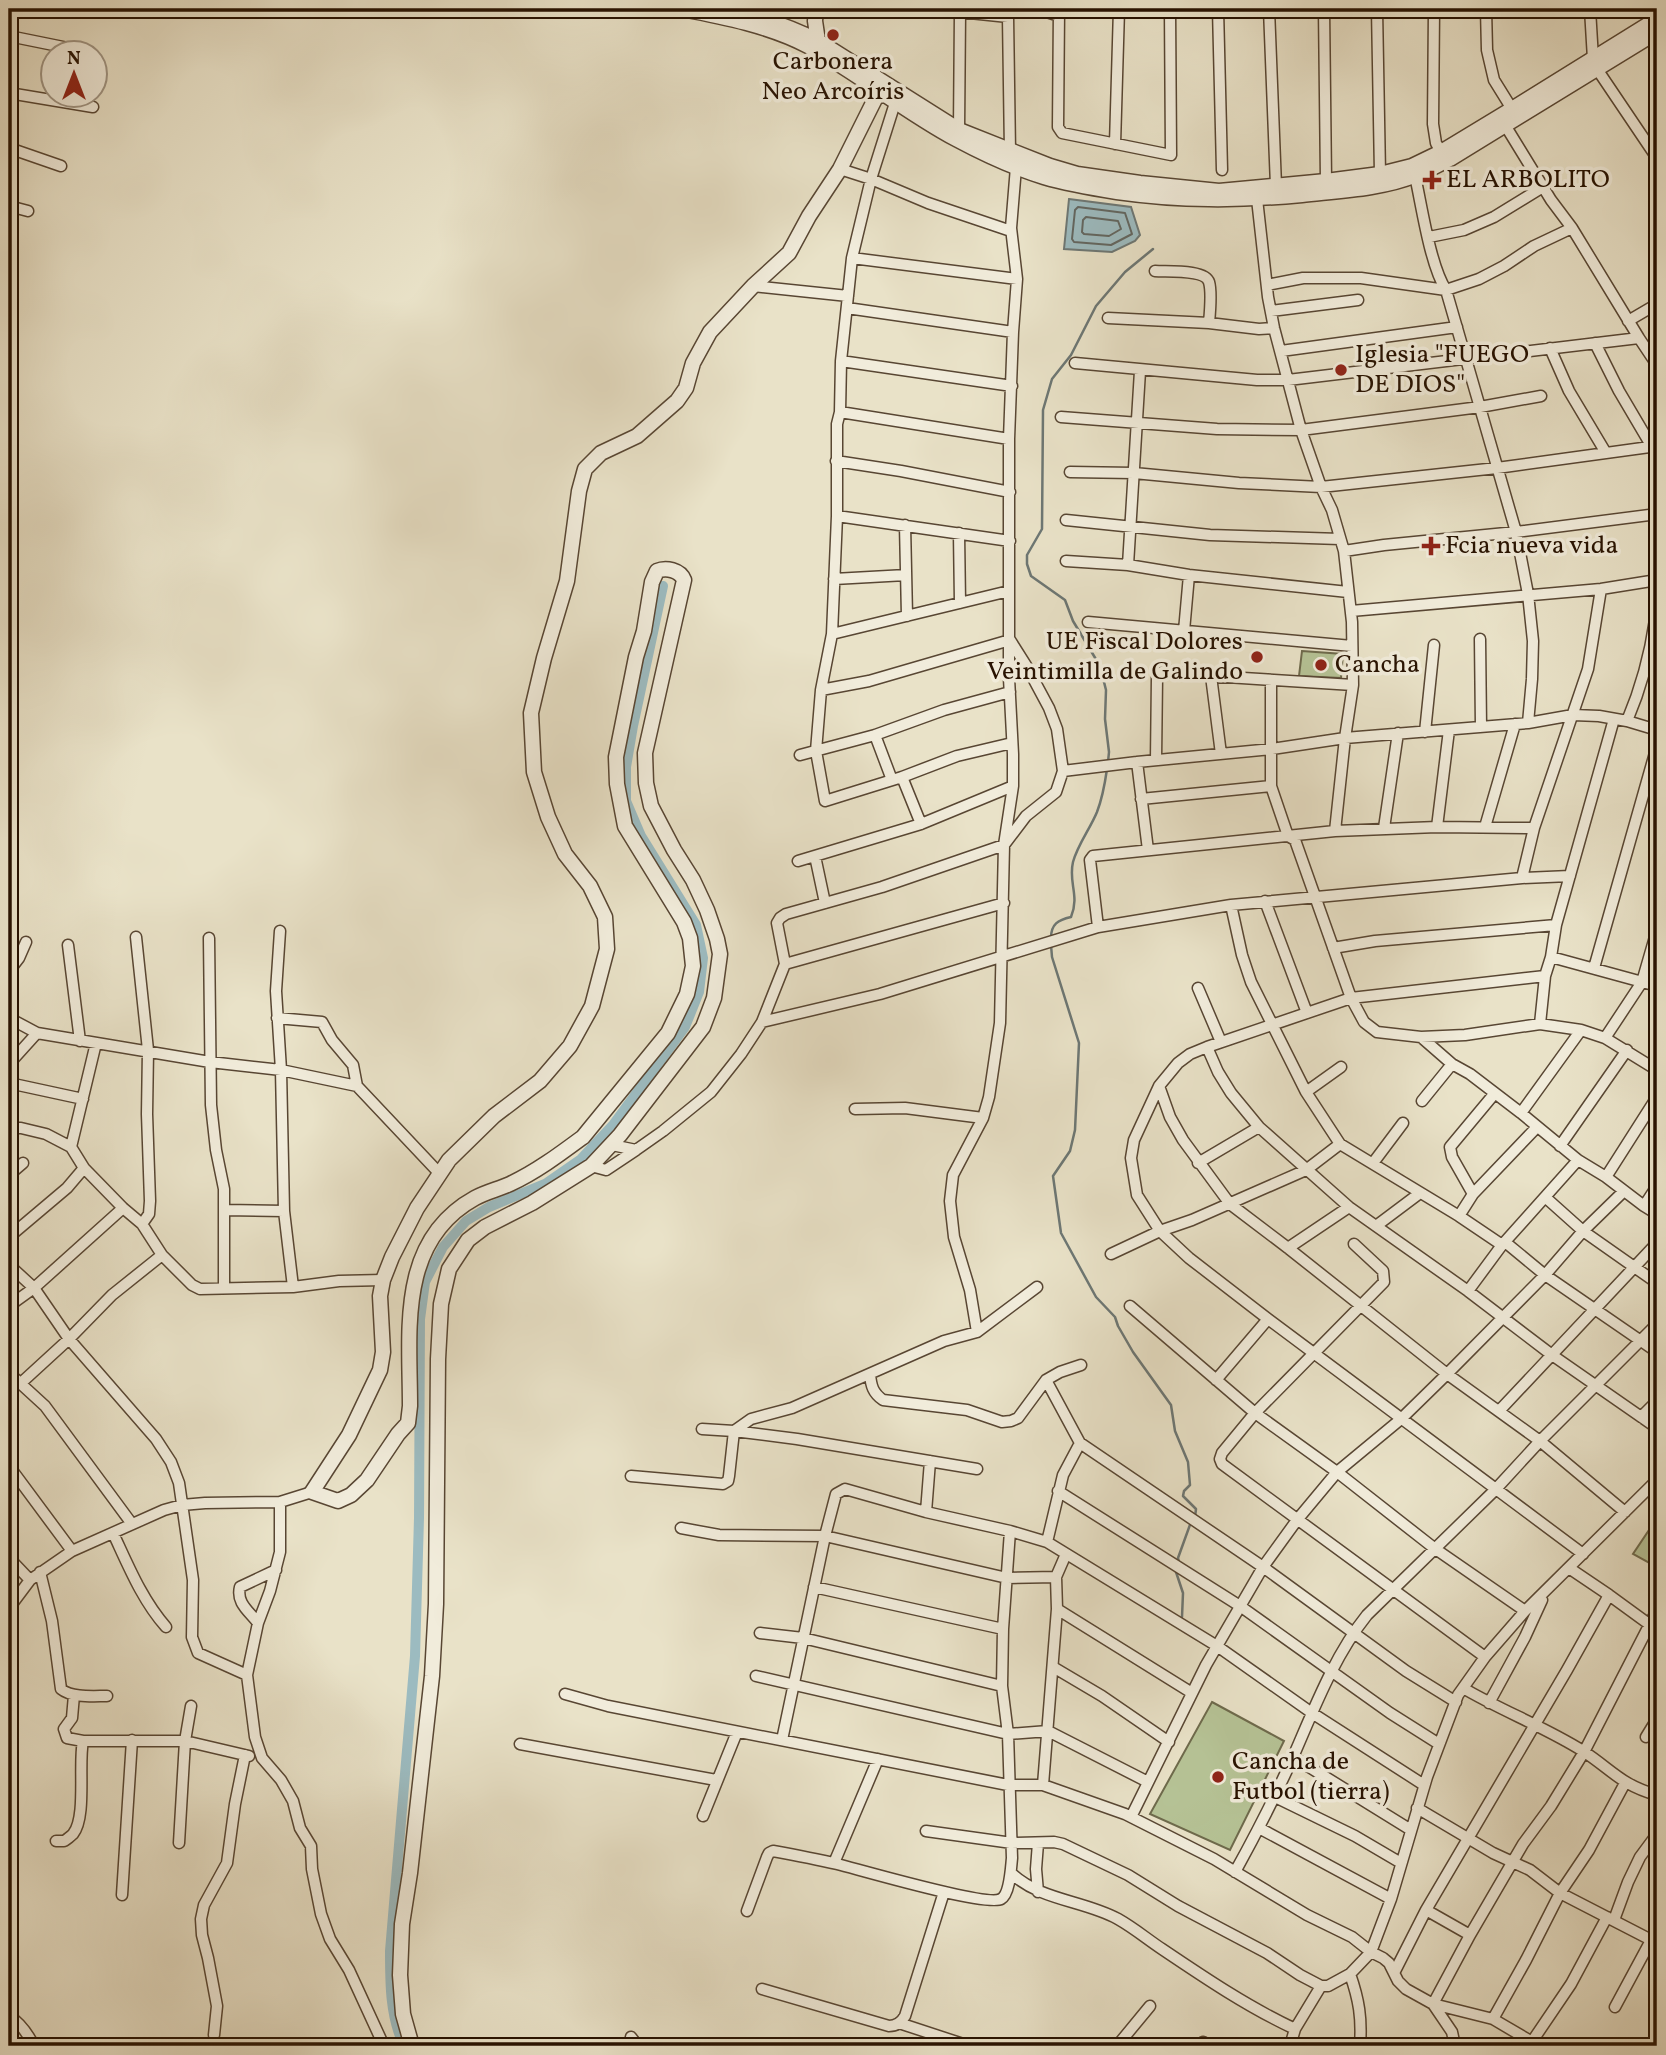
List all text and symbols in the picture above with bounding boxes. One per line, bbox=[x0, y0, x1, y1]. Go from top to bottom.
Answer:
marker: Carbonera Neo Arcoíris bbox=[825, 27, 841, 43]
north arrow bbox=[38, 38, 108, 108]
place label: Carbonera Neo Arcoíris bbox=[762, 44, 904, 110]
text: N bbox=[67, 46, 81, 72]
place label: EL ARBOLITO bbox=[1446, 162, 1610, 198]
marker: EL ARBOLITO bbox=[1424, 172, 1440, 188]
place label: Iglesia "FUEGO DE DIOS" bbox=[1355, 337, 1529, 403]
marker: Iglesia "FUEGO DE DIOS" bbox=[1333, 362, 1349, 378]
place label: Fcia nueva vida bbox=[1445, 528, 1618, 564]
marker: Fcia nueva vida bbox=[1423, 538, 1439, 554]
place label: UE Fiscal Dolores Veintimilla de Galindo bbox=[987, 624, 1243, 690]
place label: Cancha bbox=[1335, 647, 1420, 683]
marker: UE Fiscal Dolores Veintimilla de Galindo bbox=[1249, 649, 1265, 665]
marker: Cancha bbox=[1313, 657, 1329, 673]
place label: Cancha de Futbol (tierra) bbox=[1232, 1744, 1390, 1810]
marker: Cancha de Futbol (tierra) bbox=[1210, 1769, 1226, 1785]

